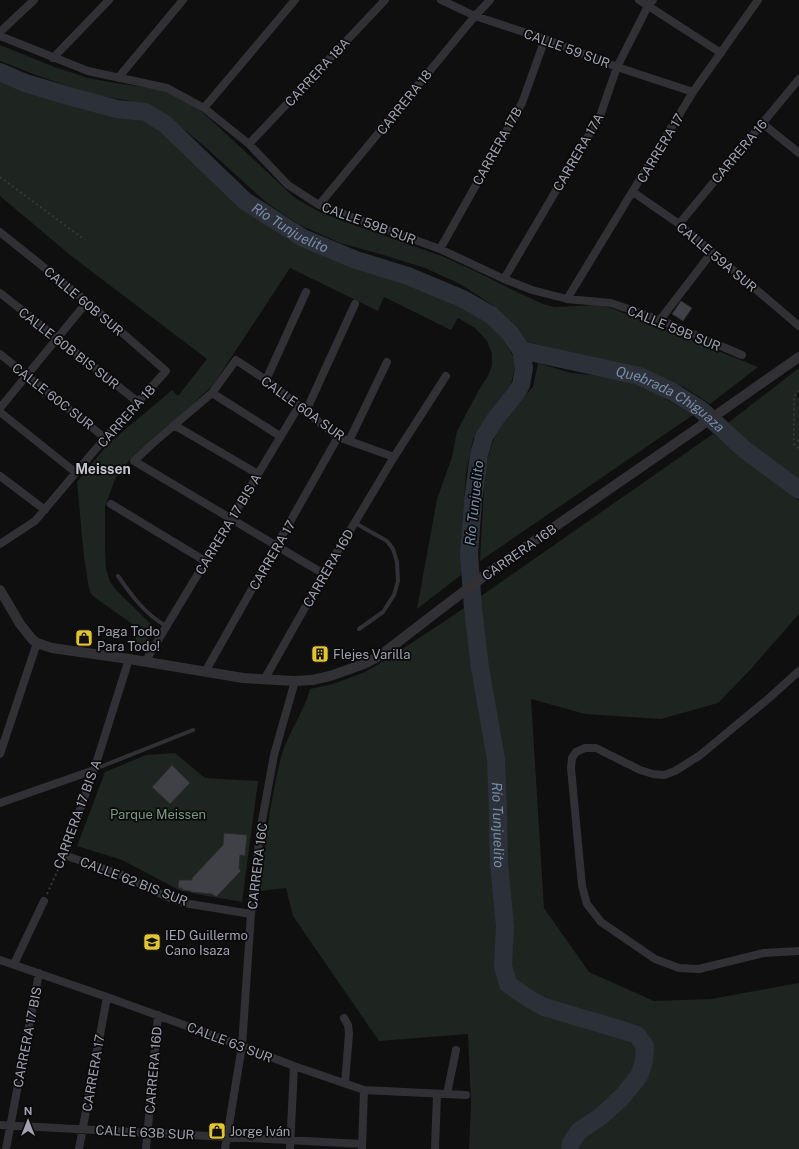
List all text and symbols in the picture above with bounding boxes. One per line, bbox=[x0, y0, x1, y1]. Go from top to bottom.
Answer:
street label: CALLE 59 SUR bbox=[522, 26, 612, 71]
street label: CARRERA 18A bbox=[282, 35, 353, 110]
street label: CARRERA 18 bbox=[374, 67, 435, 138]
street label: CARRERA 17B bbox=[470, 105, 525, 188]
street label: CARRERA 17A bbox=[550, 111, 607, 194]
street label: CARRERA 17 bbox=[634, 111, 687, 186]
street label: CARRERA 16 bbox=[708, 116, 770, 186]
water label: Río Tunjuelito bbox=[249, 199, 331, 256]
street label: CALLE 59B SUR bbox=[320, 199, 418, 247]
street label: CALLE 59A SUR bbox=[674, 220, 760, 295]
street label: CALLE 60B SUR bbox=[41, 264, 126, 339]
street label: CALLE 59B SUR bbox=[625, 303, 723, 354]
street label: CALLE 60B BIS SUR bbox=[16, 305, 122, 392]
street label: CALLE 60C SUR bbox=[9, 360, 96, 433]
water label: Quebrada Chiguaza bbox=[614, 363, 728, 435]
street label: CALLE 60A SUR bbox=[258, 373, 347, 444]
street label: CARRERA 18 bbox=[94, 382, 158, 451]
water label: Río Tunjuelito bbox=[462, 459, 486, 546]
district label: Meissen bbox=[75, 461, 131, 477]
street label: CARRERA 17 BIS A bbox=[192, 471, 264, 577]
street label: CARRERA 17 bbox=[246, 518, 299, 593]
street label: CARRERA 16B bbox=[479, 521, 559, 584]
street label: CARRERA 16D bbox=[300, 527, 357, 610]
place label: Paga Todo Para Todo! bbox=[97, 624, 160, 654]
shop icon: Paga Todo Para Todo! bbox=[74, 628, 94, 648]
building icon: Flejes Varilla bbox=[310, 644, 330, 664]
place label: Flejes Varilla bbox=[333, 647, 410, 662]
street label: CARRERA 17 BIS A bbox=[51, 758, 104, 871]
water label: Río Tunjuelito bbox=[489, 782, 507, 869]
park label: Parque Meissen bbox=[110, 807, 206, 822]
street label: CARRERA 16C bbox=[245, 822, 270, 910]
street label: CALLE 62 BIS SUR bbox=[78, 854, 190, 909]
place label: IED Guillermo Cano Isaza bbox=[165, 928, 248, 958]
school or university icon: IED Guillermo Cano Isaza bbox=[142, 932, 162, 952]
street label: CARRERA 17 BIS bbox=[10, 985, 45, 1089]
street label: CALLE 63 SUR bbox=[185, 1019, 275, 1066]
street label: CARRERA 16D bbox=[142, 1026, 165, 1114]
street label: CARRERA 17 bbox=[79, 1033, 108, 1113]
north arrow bbox=[8, 1101, 48, 1141]
text: N bbox=[24, 1105, 32, 1117]
shop icon: Jorge Iván bbox=[207, 1121, 227, 1141]
street label: CALLE 63B SUR bbox=[95, 1122, 195, 1143]
place label: Jorge Iván bbox=[230, 1124, 290, 1139]

